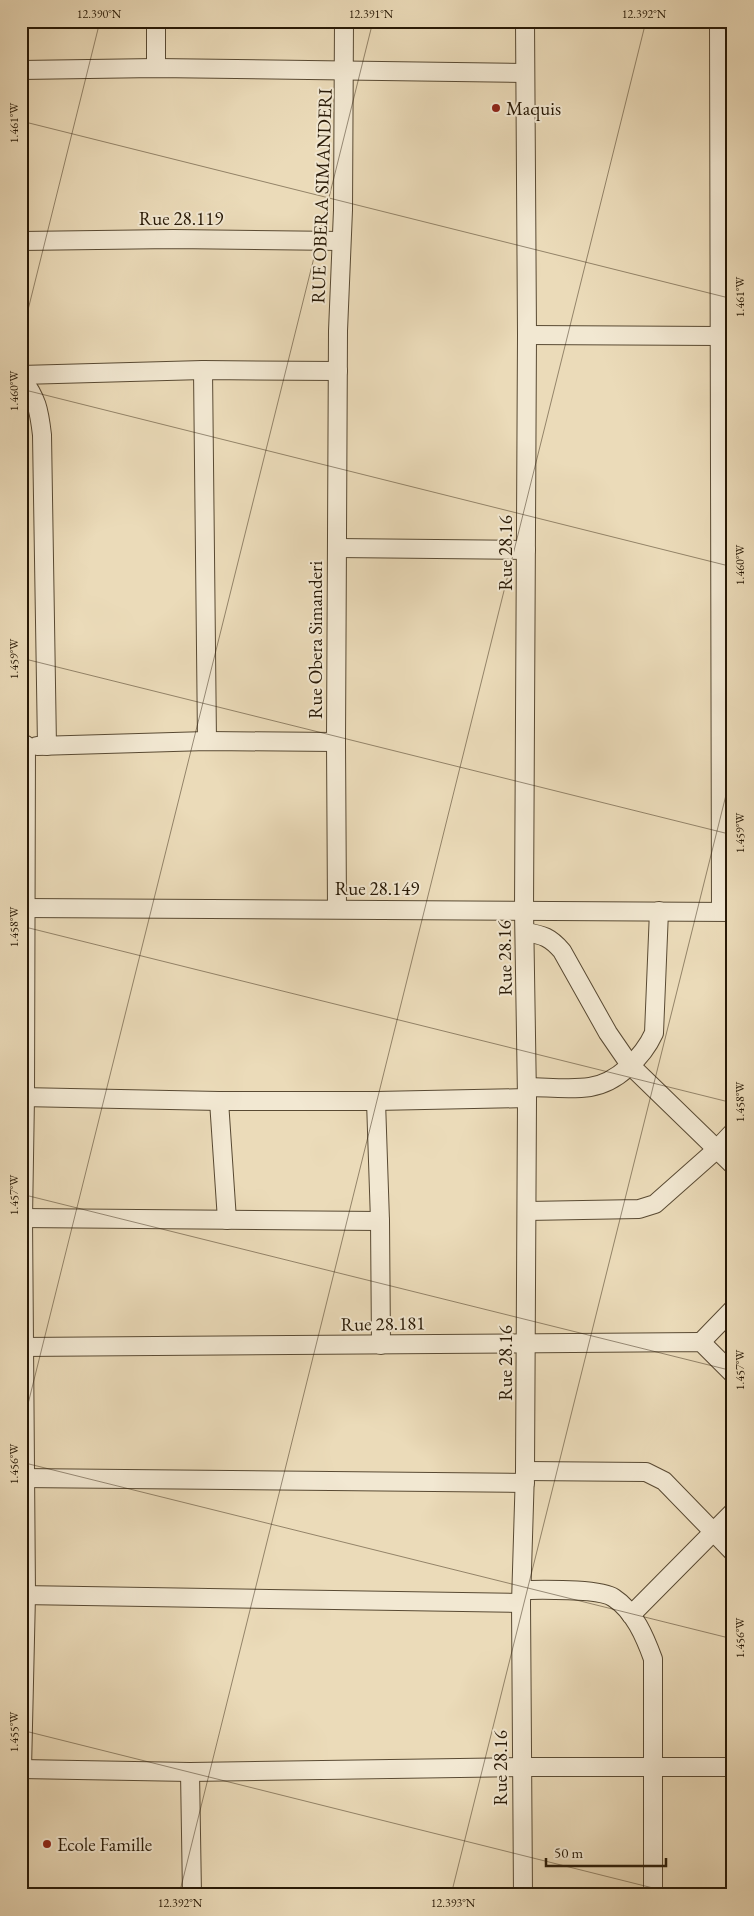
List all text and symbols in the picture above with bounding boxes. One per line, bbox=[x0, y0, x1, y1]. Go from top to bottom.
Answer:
text: 12.390°N bbox=[77, 6, 122, 22]
text: 12.391°N bbox=[349, 6, 394, 22]
text: 12.392°N bbox=[622, 6, 667, 22]
street label: RUE OBERA SIMANDERI bbox=[305, 87, 338, 304]
place label: Maquis bbox=[506, 96, 561, 121]
text: 1.461°W bbox=[6, 102, 22, 143]
marker: Maquis bbox=[490, 102, 502, 114]
street label: Rue 28.119 bbox=[139, 206, 223, 231]
text: 1.461°W bbox=[732, 276, 748, 317]
text: 1.460°W bbox=[6, 370, 22, 411]
street label: Rue 28.16 bbox=[493, 515, 518, 591]
text: 1.460°W bbox=[732, 544, 748, 585]
street label: Rue Obera Simanderi bbox=[303, 561, 328, 719]
text: 1.459°W bbox=[6, 638, 22, 679]
text: 1.459°W bbox=[732, 812, 748, 853]
street label: Rue 28.149 bbox=[335, 876, 419, 901]
text: 1.458°W bbox=[6, 906, 22, 947]
street label: Rue 28.16 bbox=[491, 920, 518, 996]
text: 1.458°W bbox=[732, 1081, 748, 1122]
text: 1.457°W bbox=[6, 1174, 22, 1215]
street label: Rue 28.181 bbox=[340, 1310, 426, 1337]
street label: Rue 28.16 bbox=[493, 1325, 518, 1401]
text: 1.457°W bbox=[732, 1349, 748, 1390]
text: 1.456°W bbox=[6, 1443, 22, 1484]
text: 1.456°W bbox=[732, 1617, 748, 1658]
text: 1.455°W bbox=[6, 1711, 22, 1752]
street label: Rue 28.16 bbox=[488, 1730, 513, 1806]
place label: Ecole Famille bbox=[57, 1832, 152, 1857]
scale bar bbox=[546, 1836, 666, 1868]
marker: Ecole Famille bbox=[41, 1838, 53, 1850]
text: 50 m bbox=[554, 1843, 583, 1862]
text: 12.392°N bbox=[158, 1895, 203, 1911]
text: 12.393°N bbox=[431, 1895, 476, 1911]

